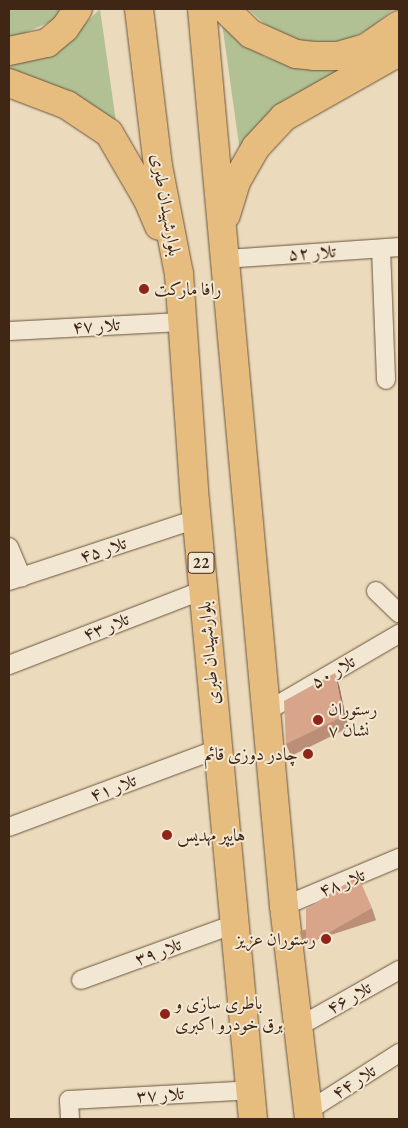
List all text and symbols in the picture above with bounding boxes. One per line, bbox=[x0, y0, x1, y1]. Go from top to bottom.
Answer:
street label: بلوارشهیدان طبری bbox=[146, 152, 186, 258]
street label: تلار ۵۲ bbox=[287, 241, 337, 265]
place label: رافا مارکت bbox=[154, 278, 222, 300]
marker: رافا مارکت bbox=[138, 283, 150, 295]
street label: تلار ۴۷ bbox=[72, 314, 120, 338]
street label: تلار ۴۵ bbox=[77, 532, 129, 568]
road number: 22 bbox=[187, 550, 215, 576]
street label: بلوارشهیدان طبری bbox=[194, 600, 224, 706]
street label: تلار ۴۳ bbox=[80, 608, 132, 646]
street label: تلار ۵۰ bbox=[307, 651, 359, 693]
place label: رستوران ۷ نشان bbox=[328, 699, 377, 742]
marker: رستوران ۷ نشان bbox=[312, 714, 324, 726]
place label: چادر دوزی قائم bbox=[204, 743, 298, 765]
marker: چادر دوزی قائم bbox=[302, 748, 314, 760]
street label: تلار ۴۱ bbox=[87, 770, 139, 806]
place label: هایپر مهدیس bbox=[177, 824, 245, 846]
marker: هایپر مهدیس bbox=[161, 829, 173, 841]
street label: تلار ۴۸ bbox=[316, 864, 368, 902]
place label: رستوران عزیز bbox=[236, 928, 316, 950]
marker: رستوران عزیز bbox=[320, 933, 332, 945]
street label: تلار ۳۹ bbox=[132, 934, 184, 970]
street label: تلار ۴۶ bbox=[323, 977, 375, 1019]
place label: باطری سازی و برق خودرو اکبری bbox=[175, 993, 283, 1036]
marker: باطری سازی و برق خودرو اکبری bbox=[159, 1008, 171, 1020]
street label: تلار ۴۴ bbox=[328, 1060, 380, 1104]
street label: تلار ۳۷ bbox=[136, 1083, 184, 1107]

